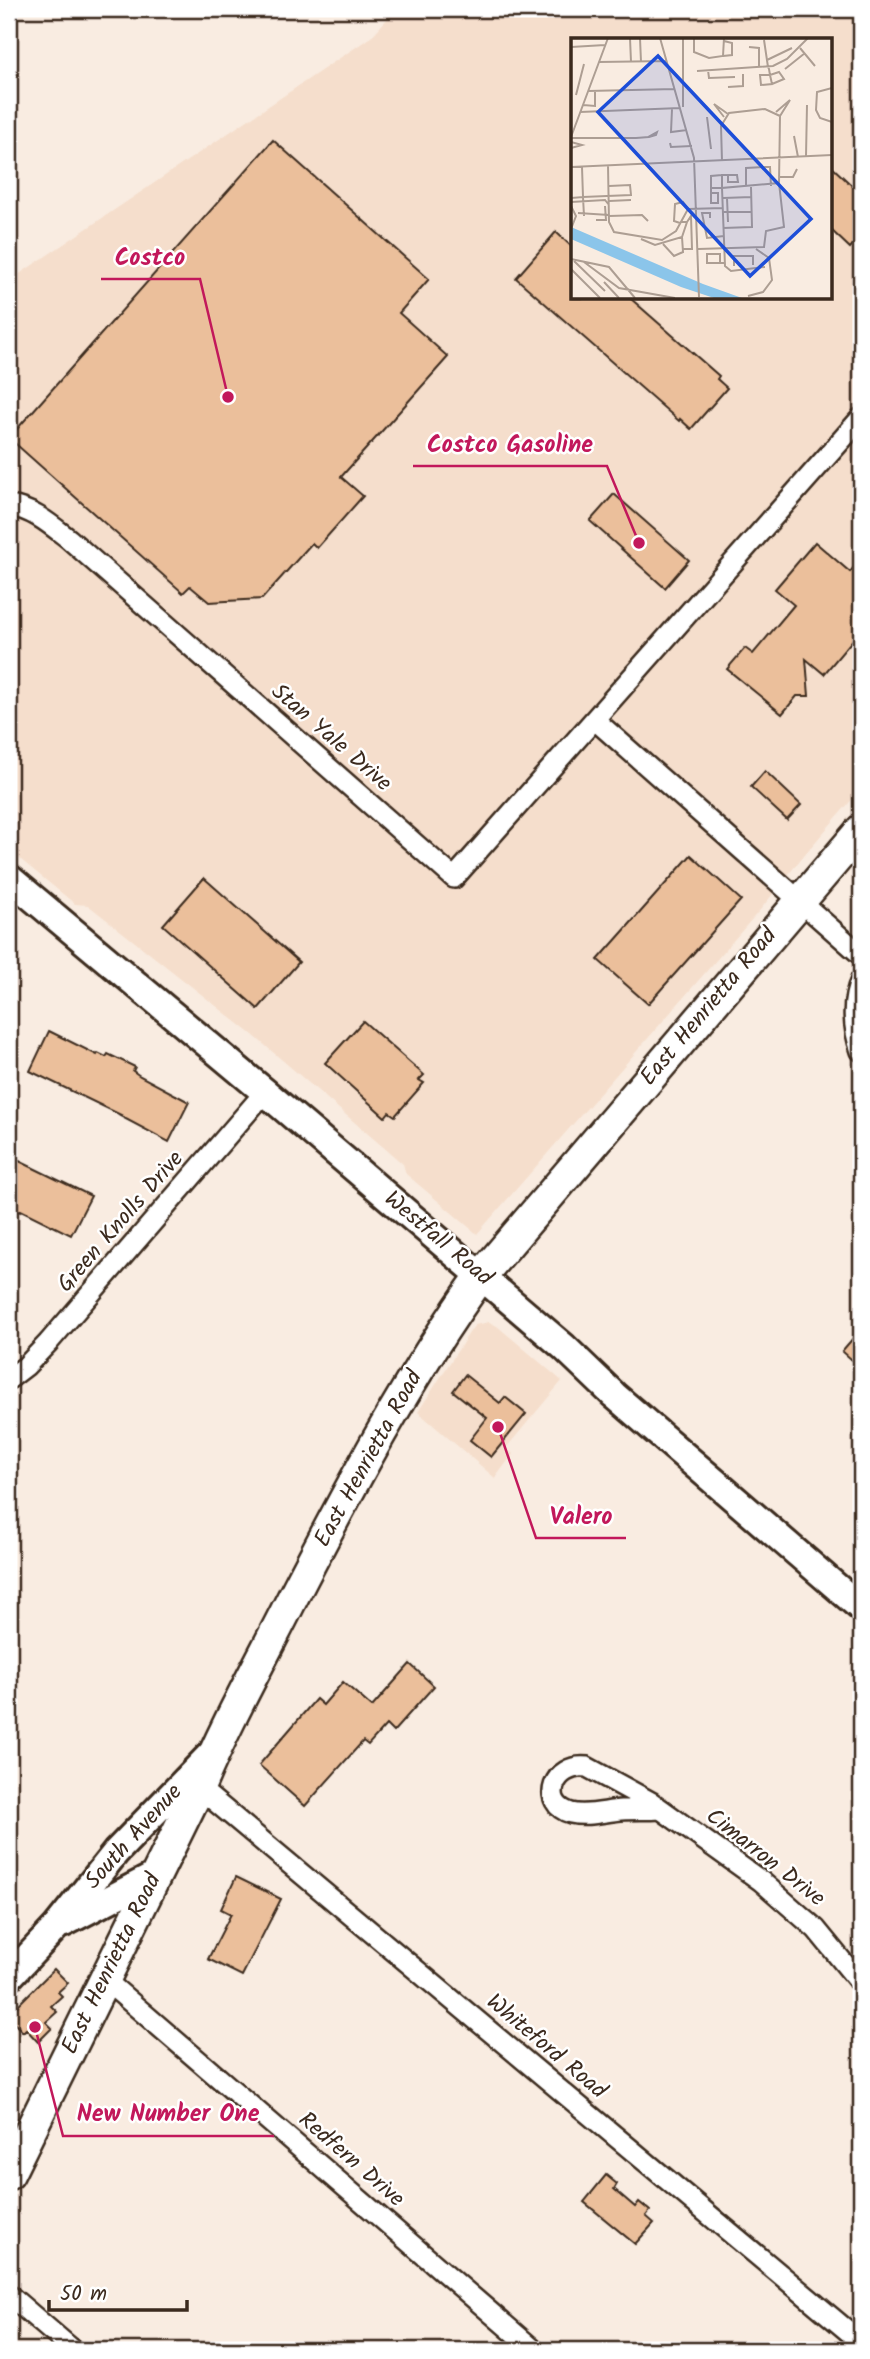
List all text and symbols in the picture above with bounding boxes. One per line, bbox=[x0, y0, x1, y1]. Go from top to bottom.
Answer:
inset map bbox=[571, 38, 832, 299]
callout: Costco bbox=[101, 234, 200, 279]
text: Costco bbox=[115, 239, 185, 278]
callout: Costco Gasoline bbox=[413, 421, 607, 466]
text: Costco Gasoline bbox=[427, 426, 593, 465]
street label: Stan Yale Drive bbox=[262, 675, 400, 801]
street label: East Henrietta Road bbox=[632, 919, 787, 1094]
street label: Green Knolls Drive bbox=[49, 1143, 193, 1301]
street label: Westfall Road bbox=[375, 1182, 501, 1296]
street label: East Henrietta Road bbox=[305, 1363, 433, 1554]
callout: Valero bbox=[536, 1493, 626, 1538]
text: Valero bbox=[550, 1498, 612, 1537]
street label: South Avenue bbox=[77, 1776, 191, 1898]
street label: Cimarron Drive bbox=[697, 1800, 833, 1916]
street label: East Henrietta Road bbox=[53, 1867, 172, 2061]
street label: Whiteford Road bbox=[478, 1985, 615, 2109]
callout: New Number One bbox=[63, 2091, 274, 2136]
text: New Number One bbox=[77, 2095, 260, 2134]
street label: Redfern Drive bbox=[290, 2103, 412, 2217]
scale bar bbox=[49, 2268, 187, 2312]
text: 50 m bbox=[60, 2278, 107, 2311]

